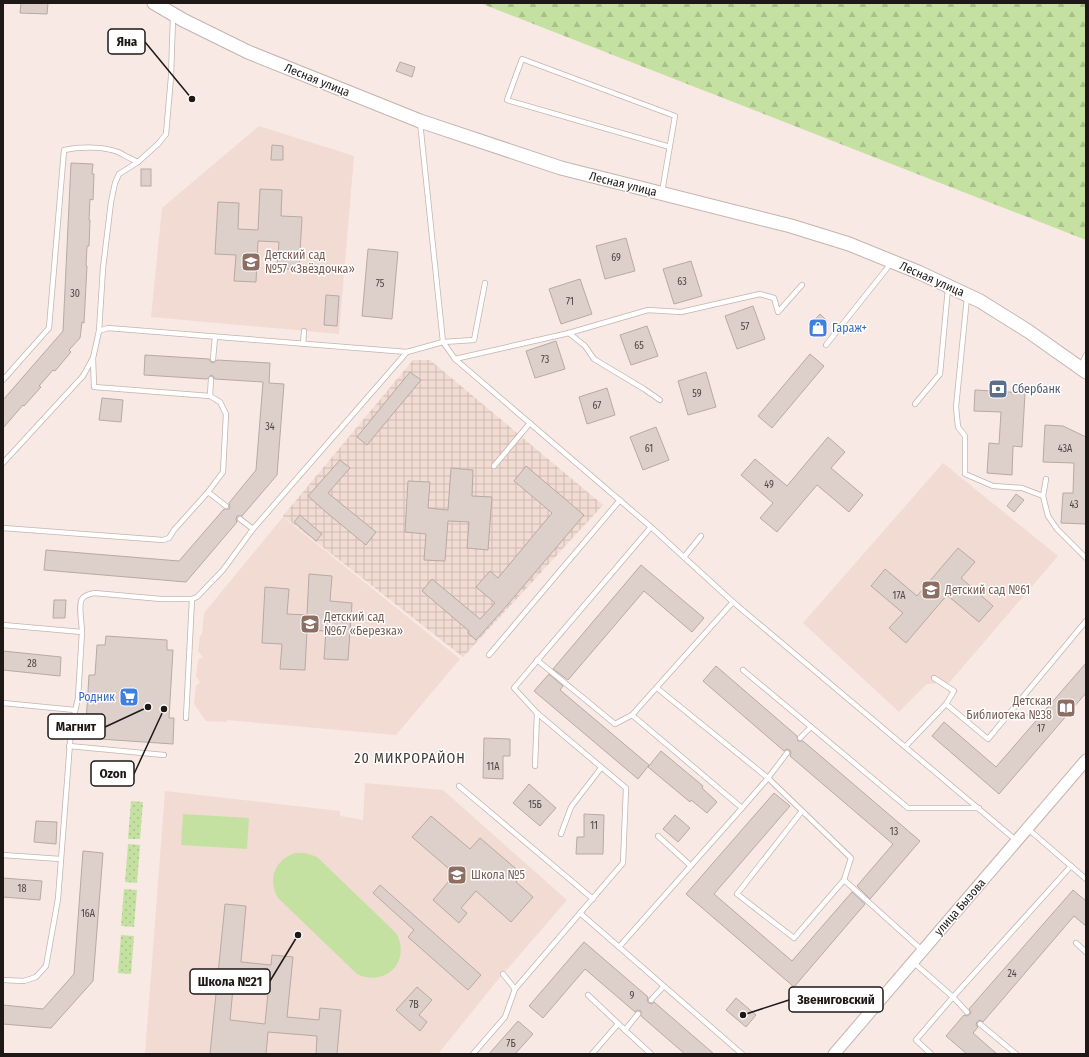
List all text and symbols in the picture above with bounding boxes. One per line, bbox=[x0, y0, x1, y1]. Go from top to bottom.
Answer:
callout: Яна bbox=[108, 29, 145, 54]
text: Яна bbox=[117, 34, 138, 49]
street label: Лесная улица bbox=[282, 61, 352, 100]
street label: Лесная улица bbox=[588, 169, 658, 199]
place label: Детский сад №57 «Звёздочка» bbox=[264, 248, 355, 276]
school or university icon: Детский сад №57 «Звёздочка» bbox=[240, 251, 262, 273]
house number: 69 bbox=[611, 252, 621, 264]
street label: Лесная улица bbox=[898, 259, 967, 300]
house number: 63 bbox=[677, 276, 687, 288]
house number: 75 bbox=[376, 278, 385, 290]
house number: 30 bbox=[70, 288, 80, 300]
house number: 71 bbox=[566, 296, 574, 308]
shop icon: Гараж+ bbox=[807, 317, 829, 339]
house number: 57 bbox=[741, 321, 749, 333]
place label: Гараж+ bbox=[832, 321, 867, 335]
house number: 65 bbox=[634, 340, 644, 352]
house number: 73 bbox=[541, 354, 550, 366]
bank icon: Сбербанк bbox=[987, 378, 1009, 400]
place label: Сбербанк bbox=[1012, 382, 1061, 396]
house number: 59 bbox=[692, 388, 702, 400]
house number: 67 bbox=[593, 400, 601, 412]
house number: 34 bbox=[265, 421, 275, 433]
house number: 61 bbox=[645, 443, 653, 455]
house number: 43А bbox=[1058, 443, 1073, 455]
house number: 49 bbox=[764, 479, 774, 491]
house number: 43 bbox=[1069, 499, 1079, 511]
school or university icon: Детский сад №61 bbox=[920, 579, 942, 601]
place label: Детский сад №61 bbox=[944, 583, 1030, 597]
house number: 17А bbox=[893, 590, 906, 602]
place label: Детский сад №67 «Березка» bbox=[323, 610, 403, 638]
school or university icon: Детский сад №67 «Березка» bbox=[299, 613, 321, 635]
house number: 28 bbox=[27, 658, 37, 670]
supermarket icon: Родник bbox=[118, 686, 140, 708]
place label: Родник bbox=[78, 690, 115, 704]
place label: Детская Библиотека №38 bbox=[966, 694, 1052, 722]
library icon: Детская Библиотека №38 bbox=[1055, 697, 1077, 719]
callout: Магнит bbox=[48, 714, 105, 739]
text: Магнит bbox=[56, 719, 97, 734]
house number: 17 bbox=[1037, 723, 1045, 735]
district label: 20 МИКРОРАЙОН bbox=[354, 750, 466, 767]
callout: Ozon bbox=[91, 761, 134, 786]
house number: 11А bbox=[487, 761, 500, 773]
text: Ozon bbox=[99, 766, 127, 781]
house number: 15Б bbox=[528, 799, 542, 811]
house number: 11 bbox=[590, 820, 598, 832]
house number: 13 bbox=[890, 826, 899, 838]
school or university icon: Школа №5 bbox=[446, 864, 468, 886]
place label: Школа №5 bbox=[471, 868, 526, 882]
street label: улица Бызова bbox=[932, 876, 988, 938]
house number: 18 bbox=[18, 883, 26, 895]
house number: 16А bbox=[81, 908, 96, 920]
house number: 24 bbox=[1007, 968, 1017, 980]
callout: Школа №21 bbox=[190, 969, 270, 994]
text: Школа №21 bbox=[198, 974, 262, 989]
callout: Звениговский bbox=[789, 987, 883, 1012]
house number: 9 bbox=[630, 990, 635, 1002]
text: Звениговский bbox=[796, 992, 875, 1007]
house number: 7В bbox=[409, 999, 419, 1011]
house number: 7Б bbox=[506, 1038, 516, 1050]

